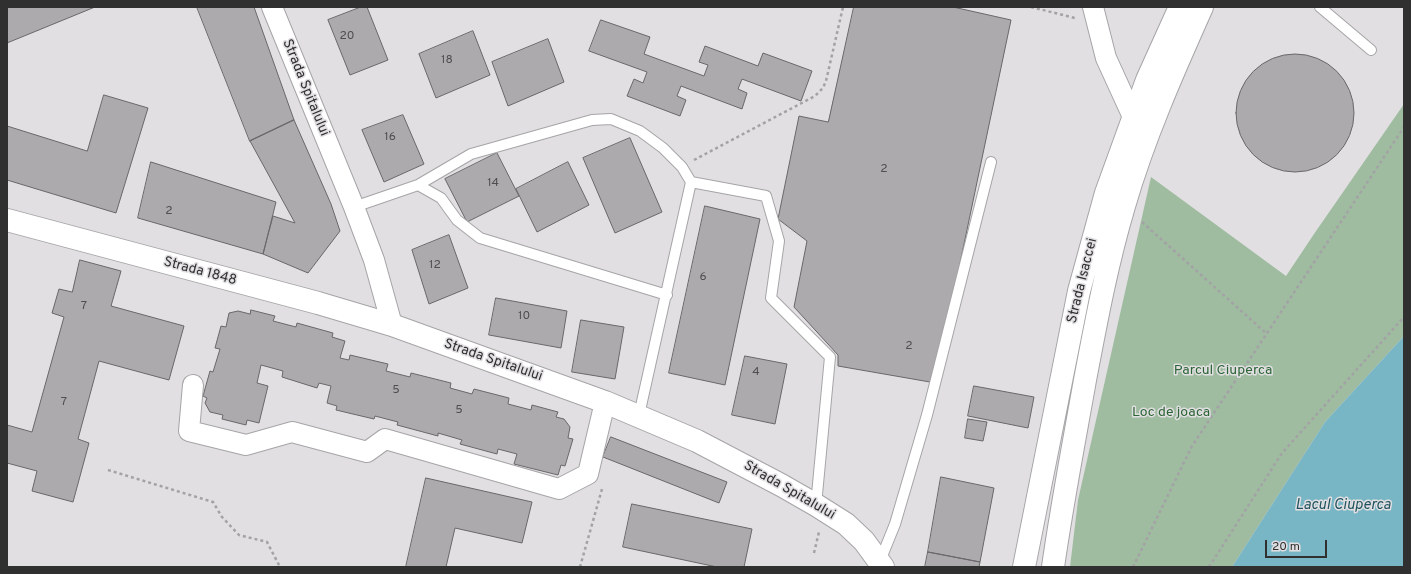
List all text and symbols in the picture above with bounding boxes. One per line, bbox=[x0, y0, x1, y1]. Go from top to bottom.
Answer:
house number: 20 bbox=[339, 30, 355, 44]
street label: Strada Spitalului bbox=[278, 37, 332, 139]
house number: 18 bbox=[441, 54, 453, 68]
house number: 16 bbox=[384, 131, 396, 145]
house number: 2 bbox=[880, 163, 888, 177]
house number: 14 bbox=[487, 177, 499, 191]
house number: 2 bbox=[165, 205, 173, 219]
street label: Strada Isaccei bbox=[1064, 237, 1102, 325]
street label: Strada 1848 bbox=[161, 254, 239, 290]
house number: 12 bbox=[429, 259, 441, 273]
house number: 6 bbox=[699, 271, 707, 285]
house number: 7 bbox=[81, 300, 87, 314]
house number: 10 bbox=[518, 310, 530, 324]
street label: Strada Spitalului bbox=[441, 336, 545, 386]
house number: 2 bbox=[905, 340, 913, 354]
park label: Parcul Ciuperca bbox=[1174, 363, 1272, 379]
house number: 4 bbox=[752, 366, 760, 380]
house number: 5 bbox=[392, 384, 400, 398]
house number: 7 bbox=[61, 396, 67, 410]
house number: 5 bbox=[455, 404, 463, 418]
park label: Loc de joaca bbox=[1132, 405, 1210, 421]
street label: Strada Spitalului bbox=[740, 458, 838, 524]
water label: Lacul Ciuperca bbox=[1295, 497, 1391, 515]
scale bar bbox=[1267, 532, 1329, 558]
text: 20 m bbox=[1272, 539, 1300, 555]

